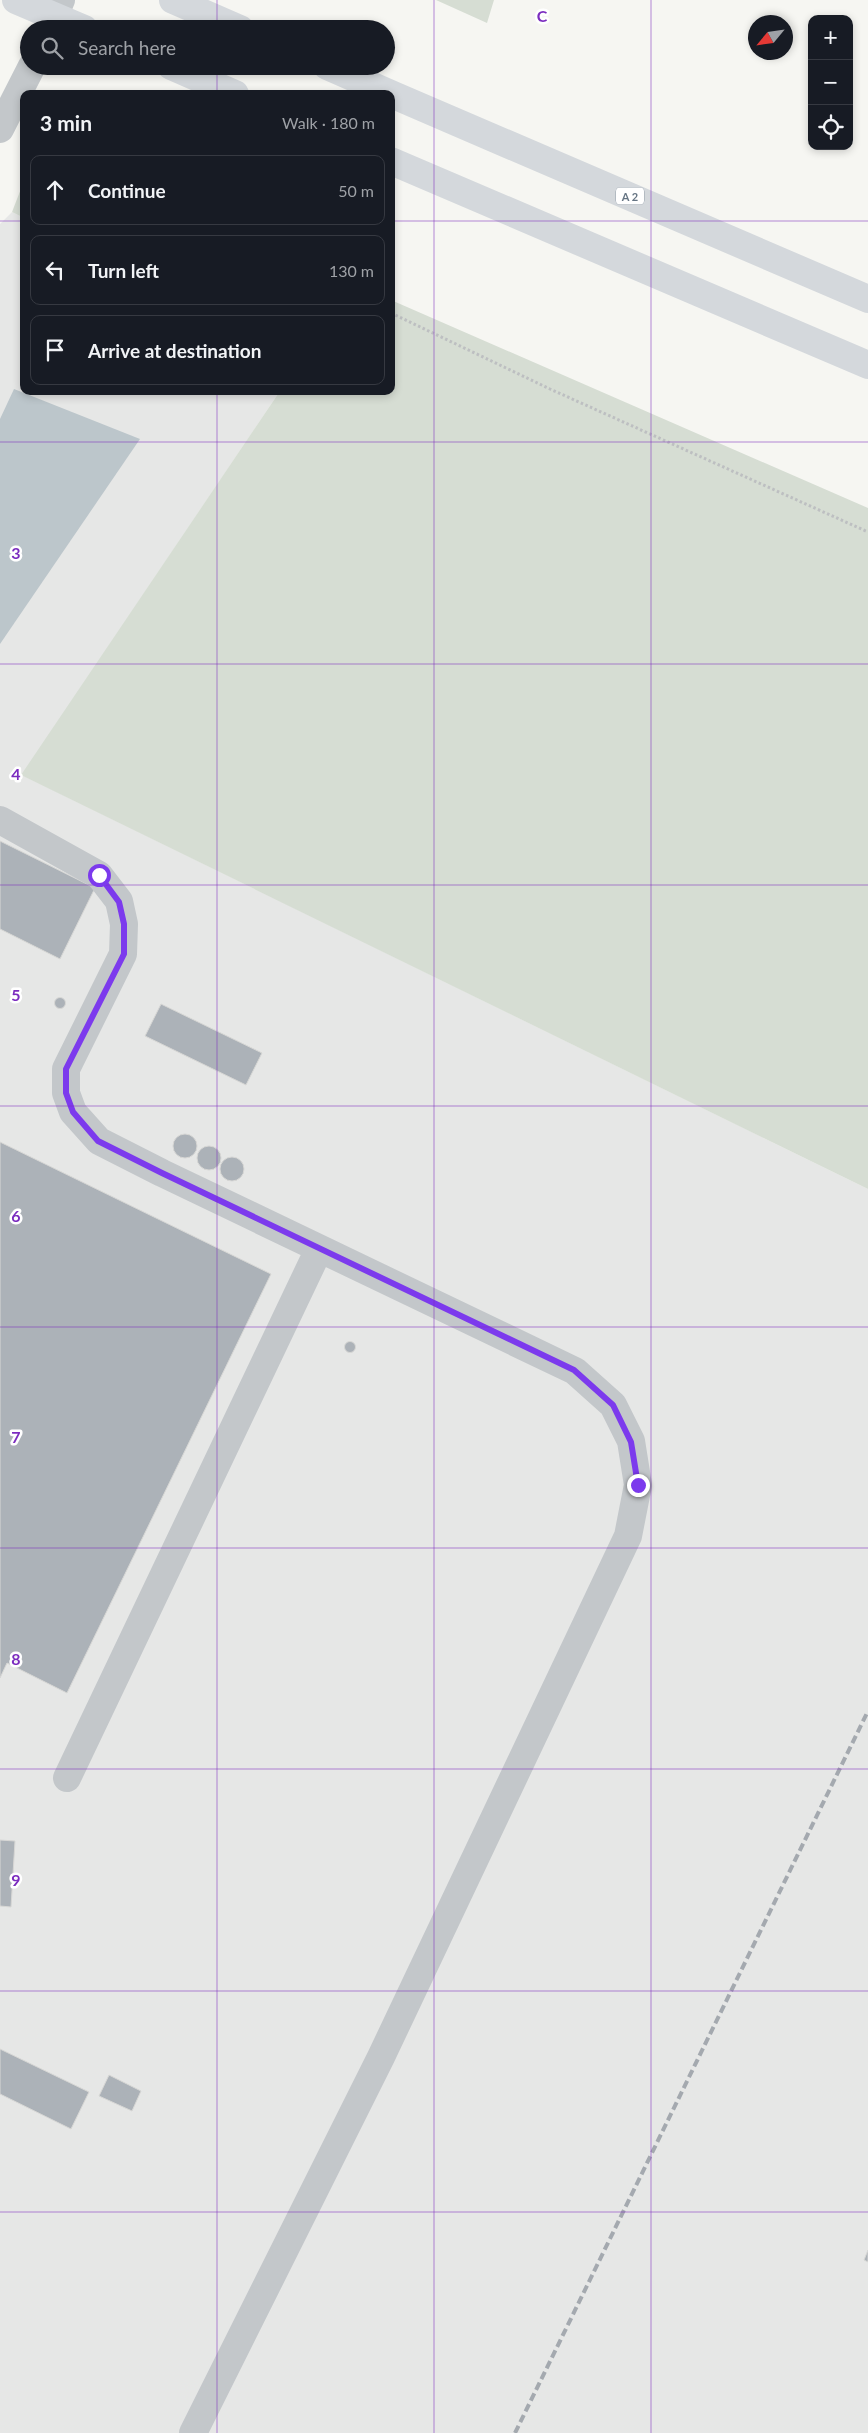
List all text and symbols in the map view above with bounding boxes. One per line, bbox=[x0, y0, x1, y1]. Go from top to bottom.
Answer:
text: C bbox=[537, 6, 548, 25]
north arrow bbox=[748, 15, 793, 60]
map controls bbox=[808, 15, 853, 150]
button: + bbox=[808, 15, 853, 60]
search box bbox=[20, 20, 395, 75]
icon: search bbox=[38, 34, 66, 62]
text: Search here bbox=[78, 36, 176, 59]
button: − bbox=[808, 60, 853, 105]
button: locate bbox=[808, 105, 853, 150]
text: 3 min bbox=[40, 110, 92, 135]
text: Walk · 180 m bbox=[282, 113, 375, 132]
icon: ahead bbox=[41, 176, 69, 204]
text: Continue bbox=[88, 179, 166, 202]
text: 50 m bbox=[338, 181, 374, 200]
road number: A 2 bbox=[616, 188, 644, 205]
icon: left bbox=[41, 256, 69, 284]
text: Turn left bbox=[88, 259, 159, 282]
text: 130 m bbox=[329, 261, 374, 280]
icon: arrive bbox=[41, 336, 69, 364]
text: Arrive at destination bbox=[88, 339, 261, 362]
text: 3 bbox=[11, 543, 21, 562]
text: 4 bbox=[11, 764, 21, 783]
route start bbox=[88, 864, 111, 887]
text: 5 bbox=[11, 985, 21, 1004]
text: 6 bbox=[11, 1206, 21, 1225]
text: 7 bbox=[11, 1427, 21, 1446]
route end bbox=[627, 1474, 650, 1497]
text: 8 bbox=[11, 1649, 21, 1668]
text: 9 bbox=[11, 1870, 21, 1889]

